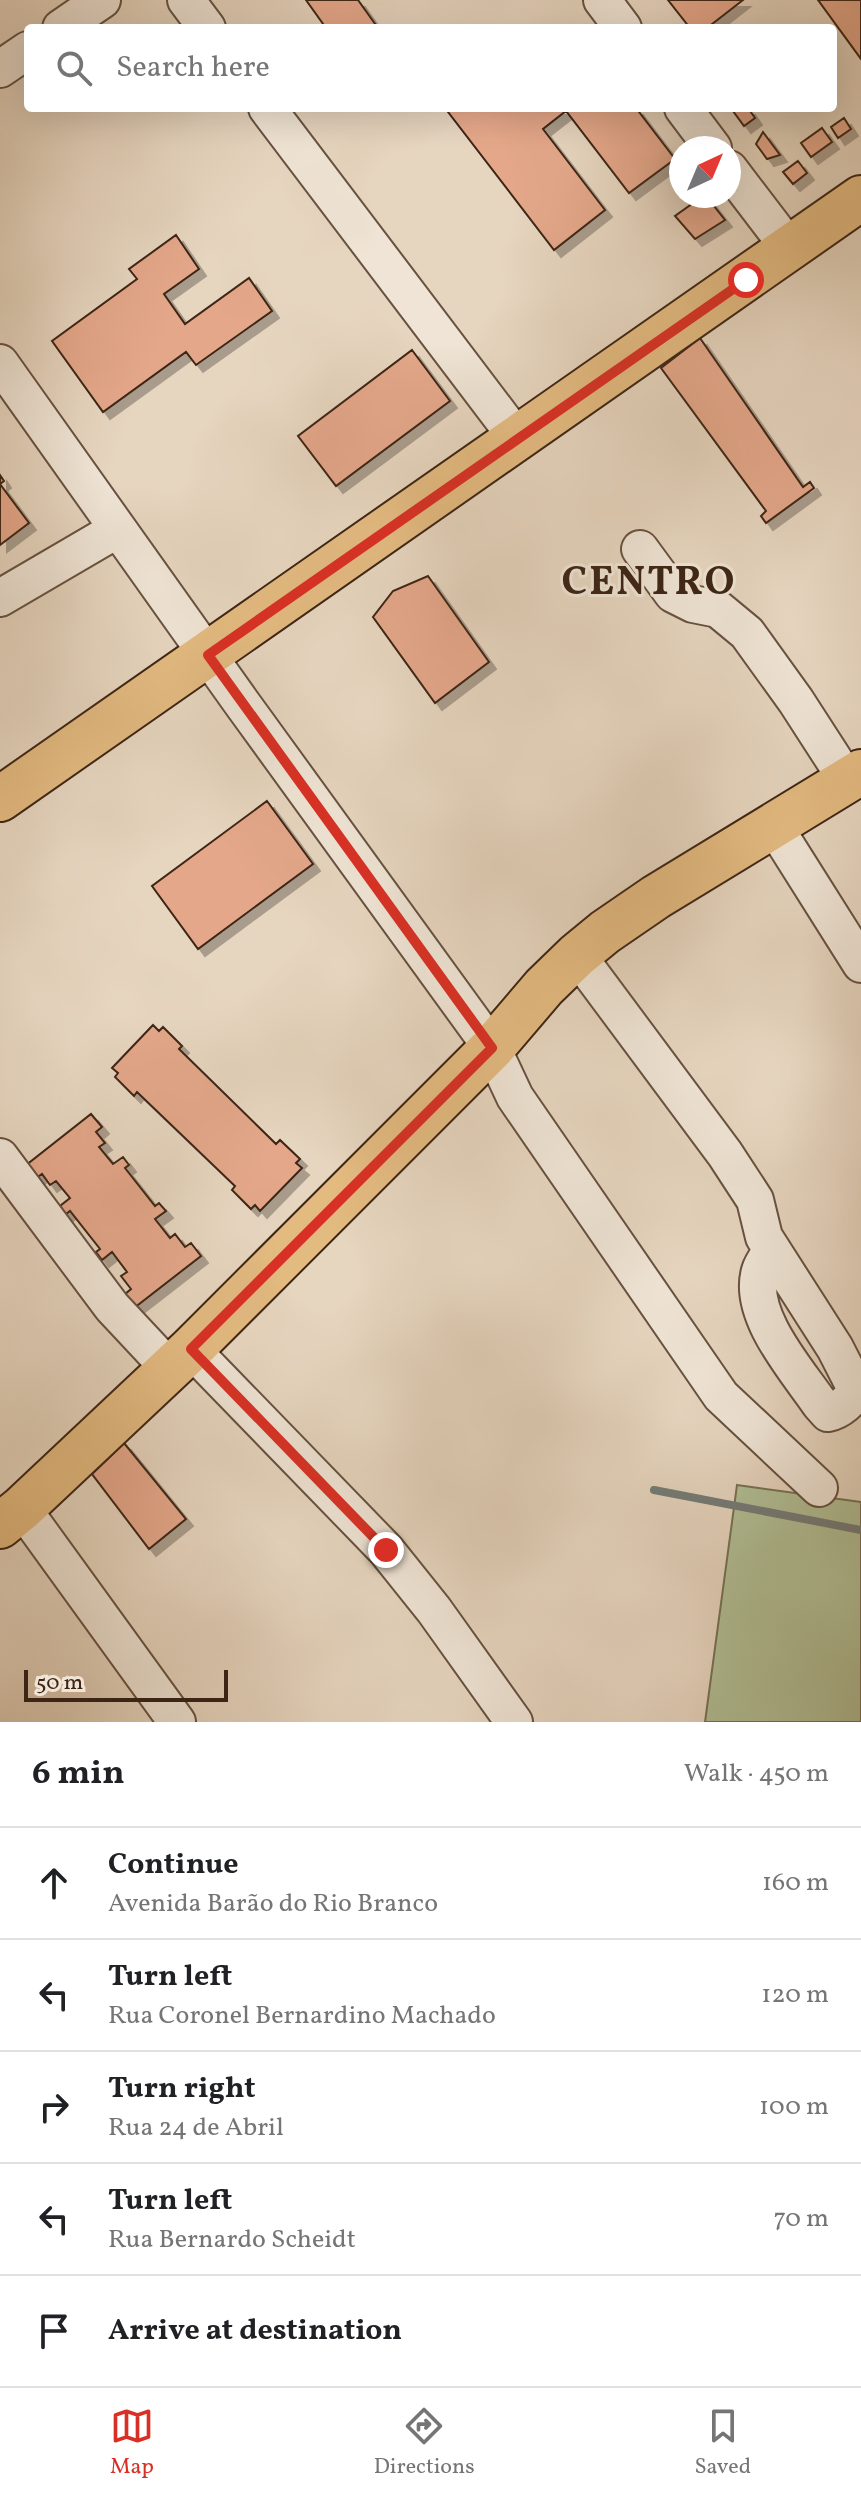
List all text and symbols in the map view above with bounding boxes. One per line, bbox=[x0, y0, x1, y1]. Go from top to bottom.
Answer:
search box bbox=[24, 24, 837, 112]
icon: search bbox=[52, 46, 96, 90]
text: Search here bbox=[116, 47, 270, 89]
north arrow bbox=[669, 136, 741, 208]
route start bbox=[728, 262, 764, 298]
district label: CENTRO bbox=[562, 556, 736, 612]
route end bbox=[368, 1532, 404, 1568]
scale bar bbox=[24, 1666, 228, 1702]
text: 50 m bbox=[36, 1668, 83, 1699]
text: 6 min bbox=[32, 1751, 125, 1798]
text: Walk · 450 m bbox=[684, 1756, 829, 1792]
text: Continue bbox=[108, 1844, 239, 1886]
icon: ahead bbox=[32, 1861, 76, 1905]
text: 160 m bbox=[762, 1865, 829, 1901]
text: Avenida Barão do Rio Branco bbox=[108, 1886, 438, 1922]
text: Turn left bbox=[108, 1956, 232, 1998]
icon: left bbox=[32, 1973, 76, 2017]
text: 120 m bbox=[761, 1977, 829, 2013]
text: Rua Coronel Bernardino Machado bbox=[108, 1998, 496, 2034]
text: Turn right bbox=[108, 2068, 256, 2110]
icon: right bbox=[32, 2085, 76, 2129]
text: 100 m bbox=[759, 2089, 829, 2125]
text: Rua 24 de Abril bbox=[108, 2110, 284, 2146]
text: Turn left bbox=[108, 2180, 232, 2222]
icon: left bbox=[32, 2197, 76, 2241]
text: 70 m bbox=[774, 2201, 829, 2237]
text: Rua Bernardo Scheidt bbox=[108, 2222, 356, 2258]
icon: arrive bbox=[32, 2309, 76, 2353]
text: Arrive at destination bbox=[108, 2310, 402, 2352]
tab: Map bbox=[110, 2404, 154, 2483]
tab: Directions bbox=[374, 2404, 475, 2483]
tab: Saved bbox=[694, 2404, 751, 2483]

